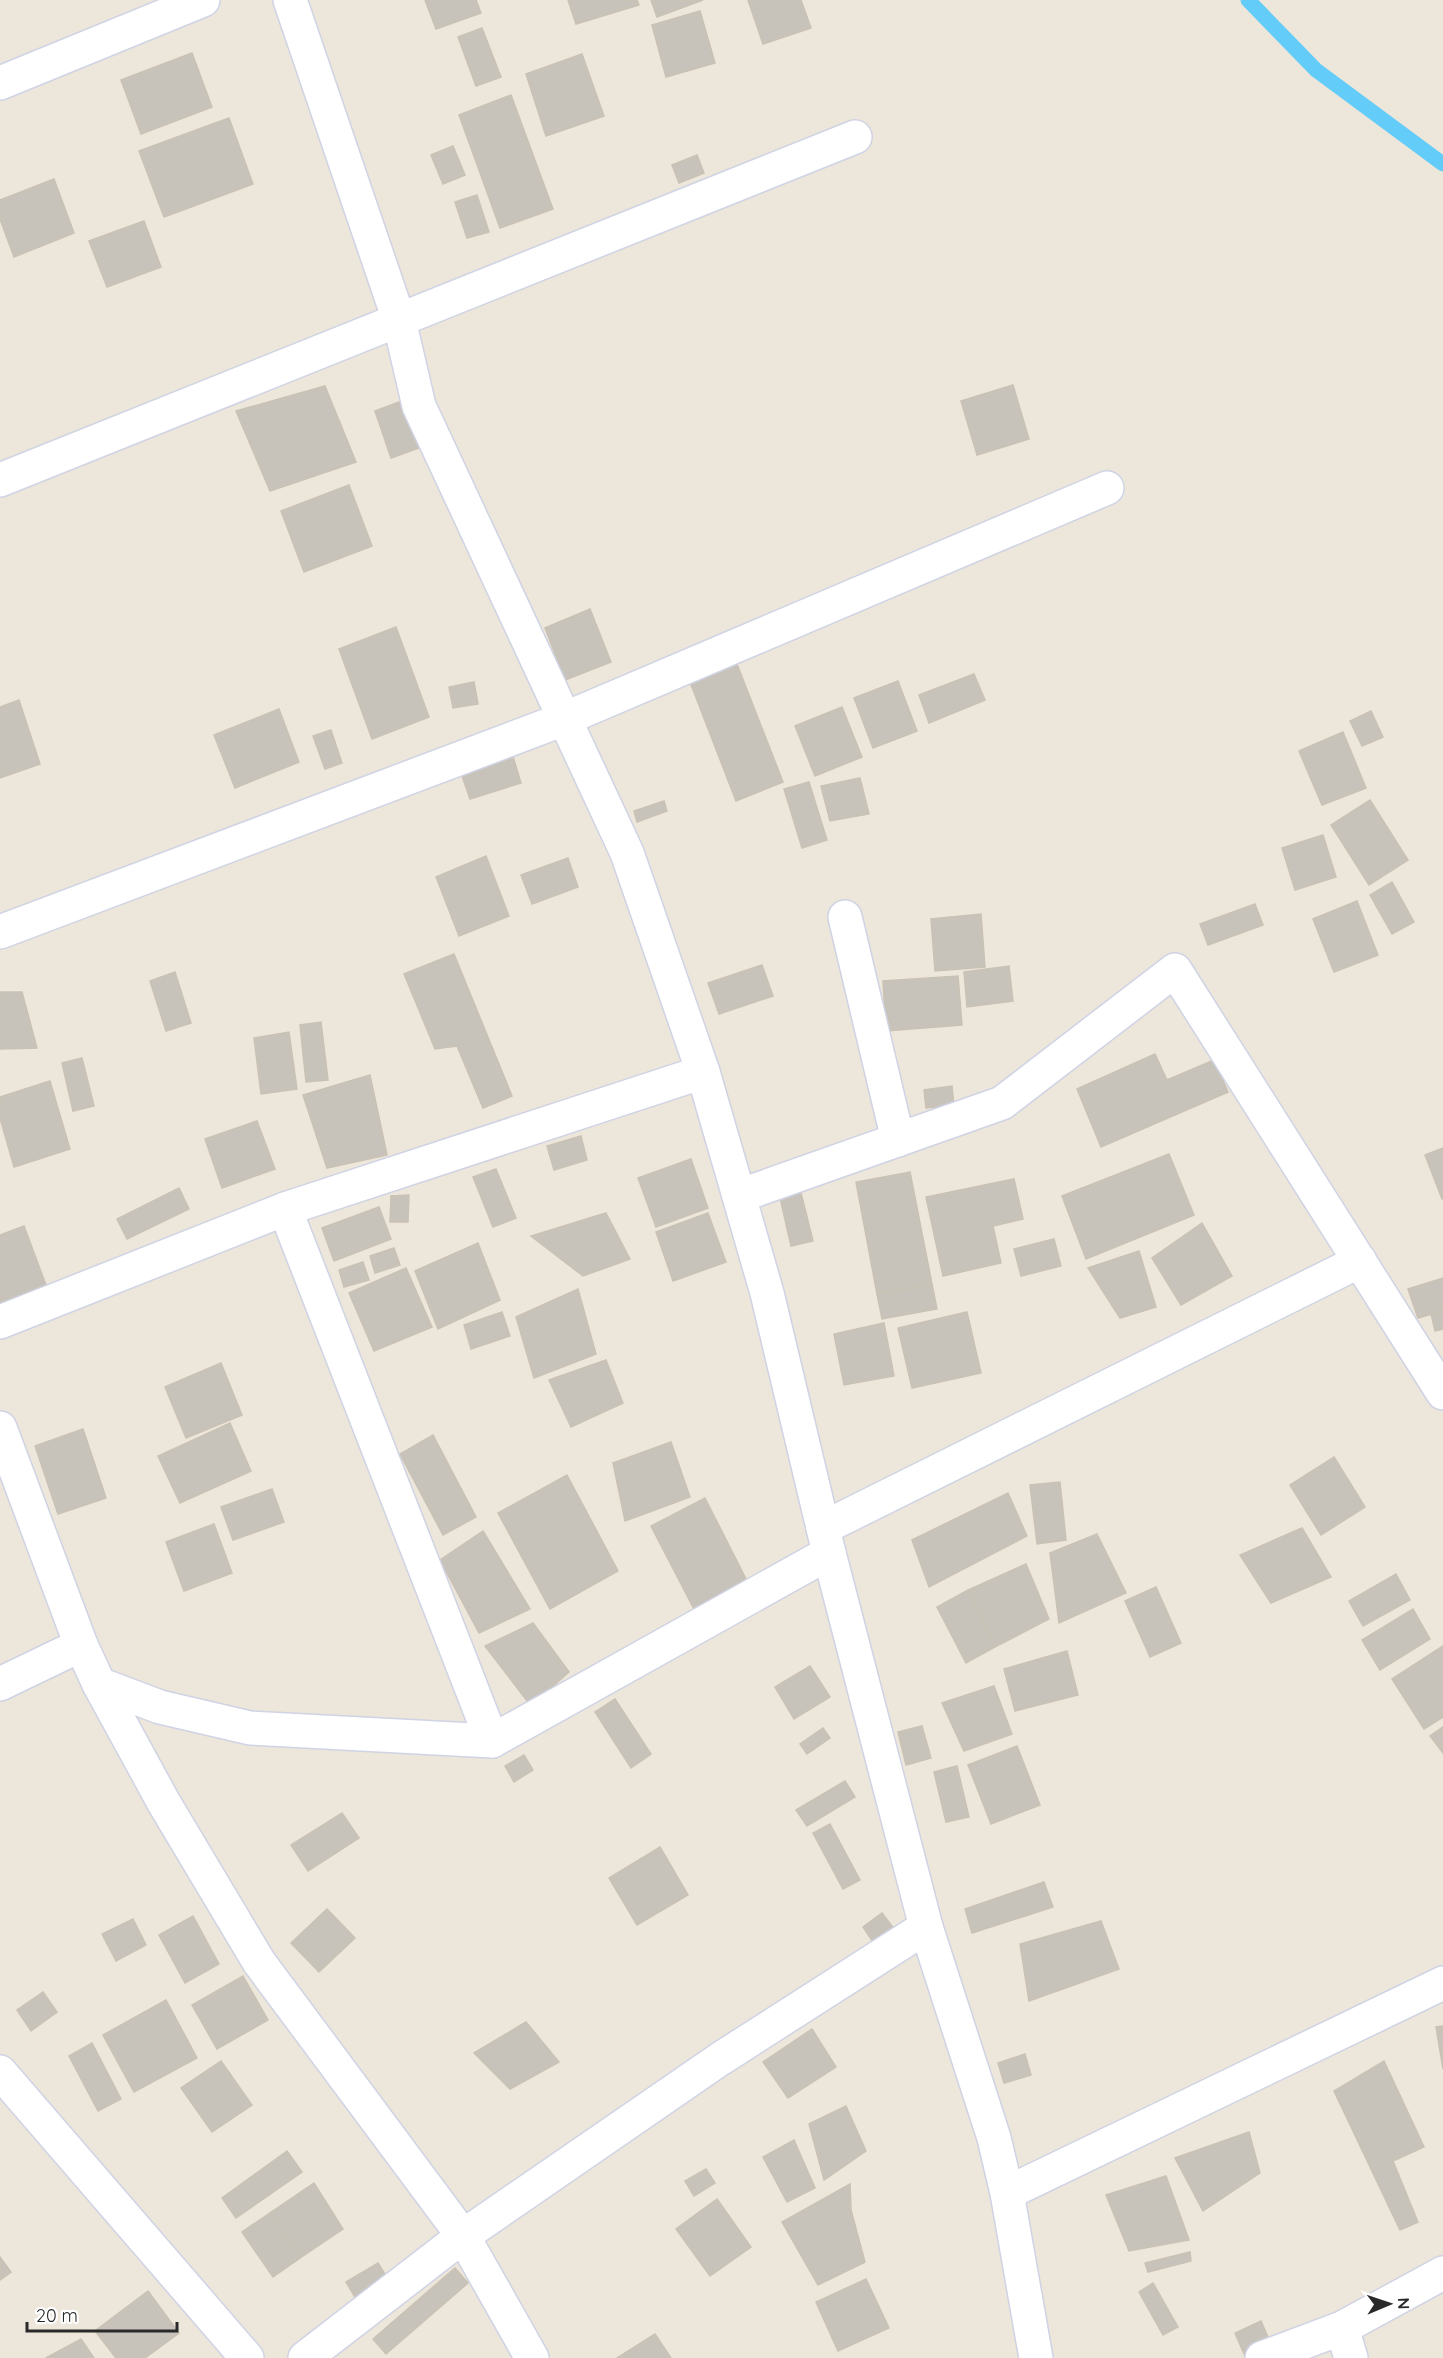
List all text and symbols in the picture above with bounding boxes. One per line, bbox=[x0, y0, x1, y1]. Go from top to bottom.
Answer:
north arrow bbox=[1359, 2274, 1419, 2334]
scale bar bbox=[27, 2295, 177, 2333]
text: N bbox=[1394, 2297, 1414, 2310]
text: 20 m bbox=[36, 2304, 78, 2327]

